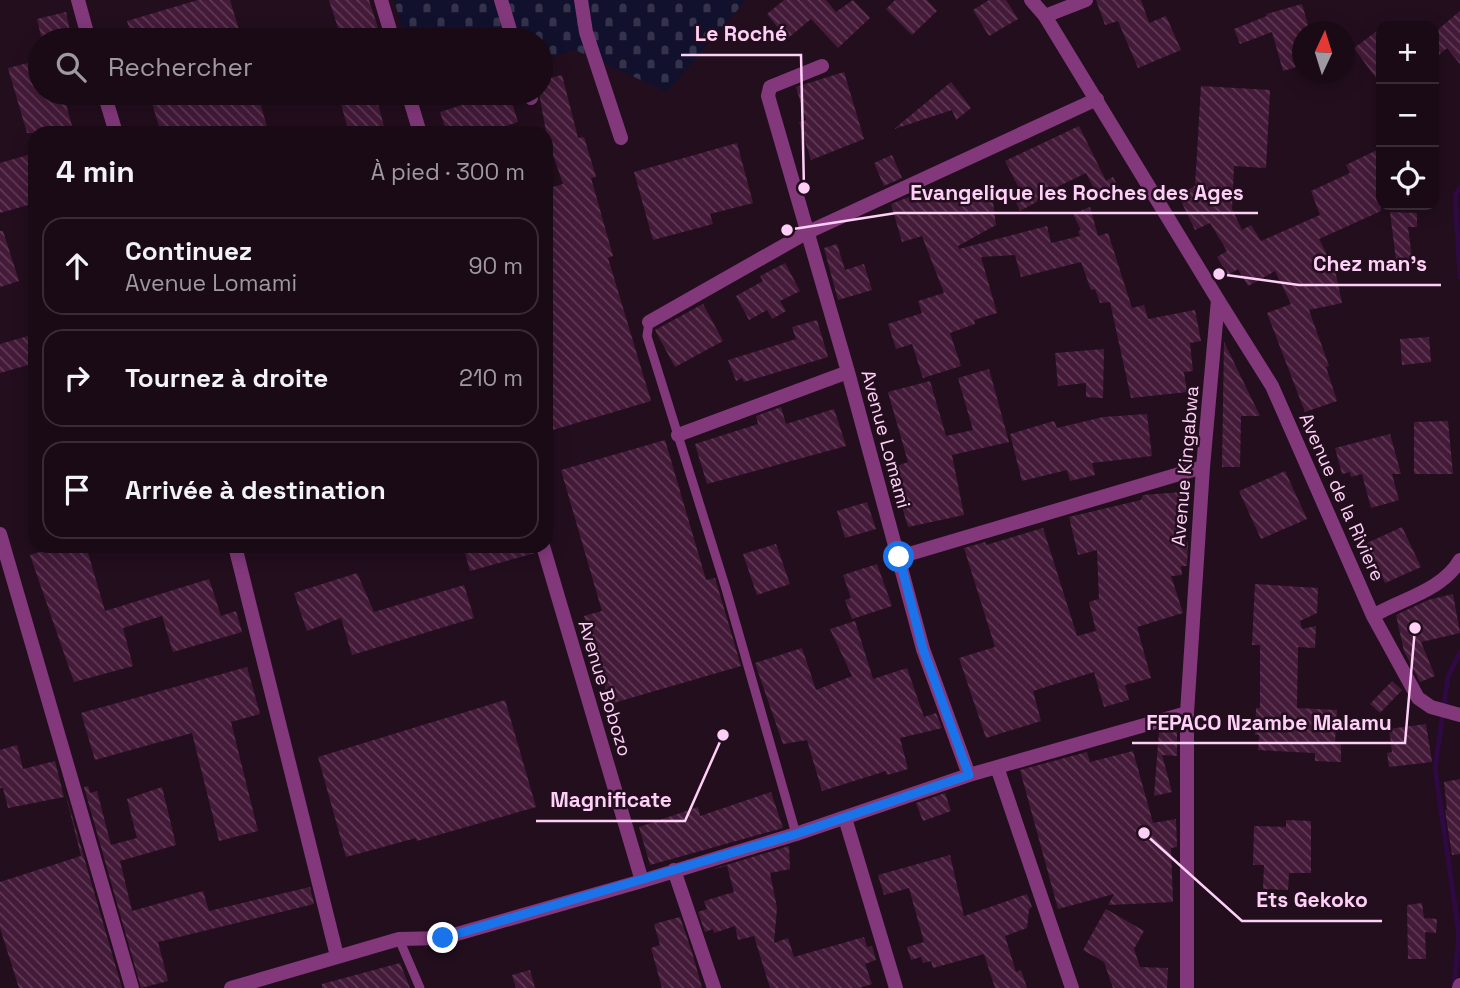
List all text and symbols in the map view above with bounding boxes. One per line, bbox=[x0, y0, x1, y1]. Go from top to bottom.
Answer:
callout: Le Roché bbox=[681, 13, 801, 55]
text: Le Roché bbox=[695, 20, 787, 47]
north arrow bbox=[1292, 21, 1355, 84]
map controls bbox=[1376, 21, 1439, 210]
button: + bbox=[1376, 21, 1439, 84]
search box bbox=[28, 28, 553, 105]
icon: search bbox=[52, 48, 90, 86]
text: Rechercher bbox=[108, 50, 253, 84]
button: − bbox=[1376, 84, 1439, 147]
button: locate bbox=[1376, 147, 1439, 210]
text: 4 min bbox=[56, 152, 135, 191]
text: À pied · 300 m bbox=[371, 157, 525, 187]
callout: Evangelique les Roches des Ages bbox=[896, 171, 1258, 213]
text: Evangelique les Roches des Ages bbox=[910, 179, 1244, 206]
text: Continuez bbox=[125, 234, 252, 268]
callout: Chez man's bbox=[1299, 243, 1441, 285]
icon: ahead bbox=[58, 247, 96, 285]
text: Chez man's bbox=[1313, 250, 1427, 277]
text: 90 m bbox=[468, 251, 523, 281]
text: Avenue Lomami bbox=[125, 268, 297, 298]
icon: right bbox=[58, 359, 96, 397]
text: Tournez à droite bbox=[125, 361, 328, 395]
text: 210 m bbox=[459, 363, 523, 393]
street label: Avenue Lomami bbox=[856, 367, 916, 511]
street label: Avenue Kingabwa bbox=[1166, 385, 1204, 547]
street label: Avenue de la Riviere bbox=[1294, 409, 1390, 585]
icon: arrive bbox=[58, 471, 96, 509]
text: Arrivée à destination bbox=[125, 473, 386, 507]
route start bbox=[883, 541, 914, 572]
street label: Avenue Bobozo bbox=[572, 617, 638, 759]
callout: FEPACO Nzambe Malamu bbox=[1132, 701, 1405, 743]
text: FEPACO Nzambe Malamu bbox=[1146, 709, 1392, 736]
callout: Magnificate bbox=[536, 779, 685, 821]
text: Magnificate bbox=[550, 786, 672, 813]
callout: Ets Gekoko bbox=[1242, 879, 1382, 921]
text: Ets Gekoko bbox=[1256, 886, 1368, 913]
route end bbox=[427, 922, 458, 953]

